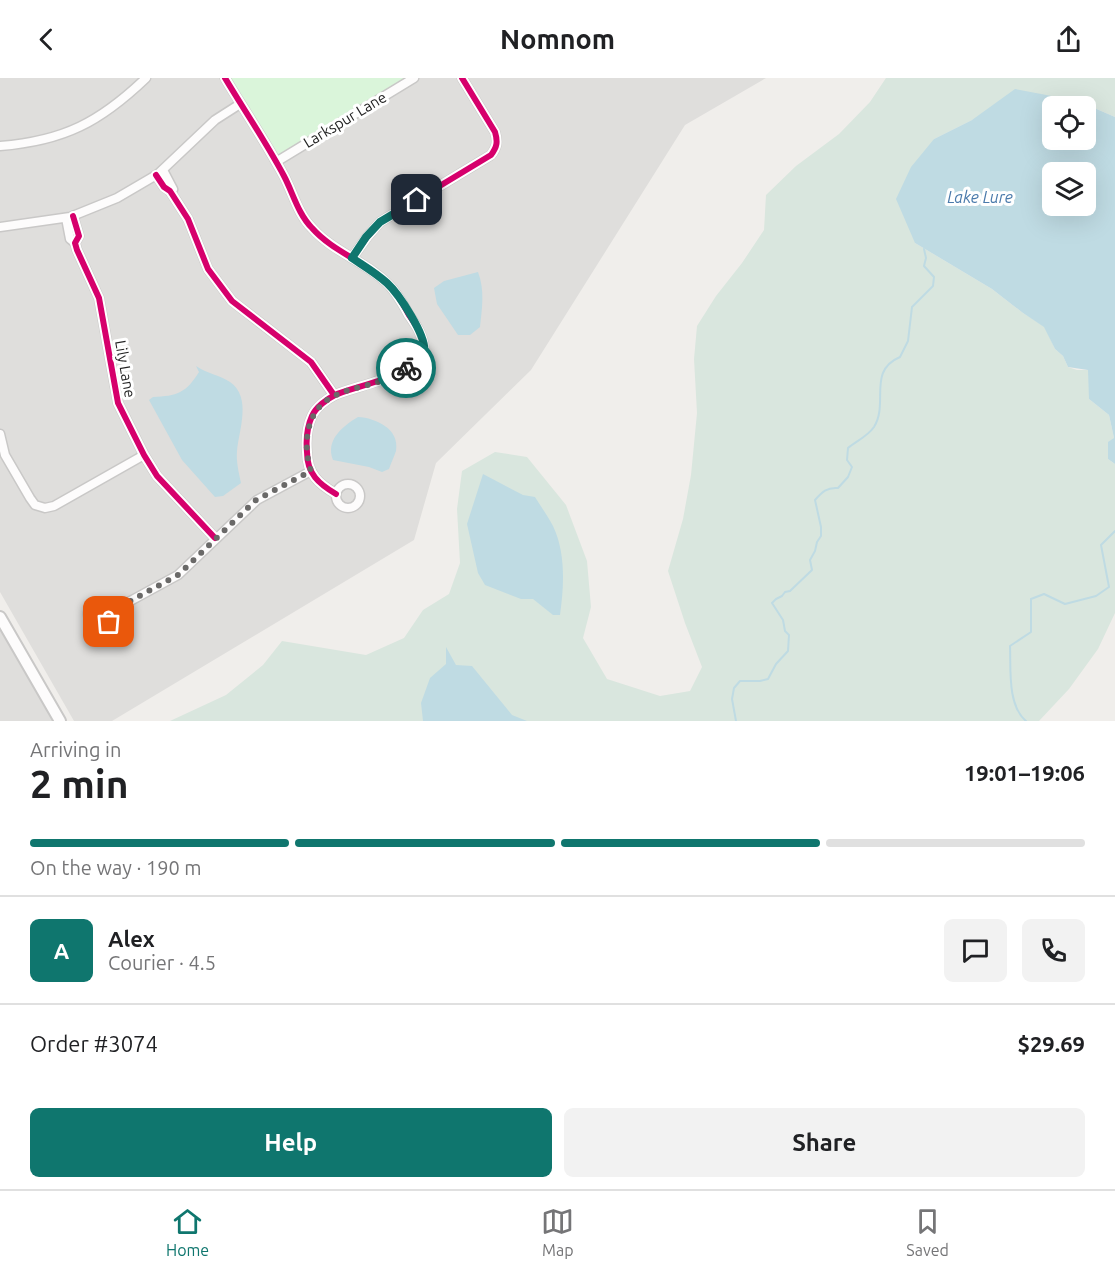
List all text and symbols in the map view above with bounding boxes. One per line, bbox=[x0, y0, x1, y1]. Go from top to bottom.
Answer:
icon: back bbox=[30, 23, 63, 56]
icon: share bbox=[1052, 23, 1085, 56]
text: Nomnom bbox=[500, 24, 615, 54]
street label: Larkspur Lane bbox=[300, 88, 389, 151]
map controls bbox=[1042, 96, 1096, 216]
button: locate bbox=[1042, 96, 1096, 150]
button: layers bbox=[1042, 162, 1096, 216]
pin bbox=[391, 174, 442, 225]
icon: home bbox=[400, 183, 433, 216]
water label: Lake Lure bbox=[947, 188, 1013, 206]
courier bbox=[376, 338, 436, 398]
street label: Lily Lane bbox=[112, 339, 139, 399]
icon: bike bbox=[390, 352, 423, 385]
pin bbox=[83, 596, 134, 647]
icon: bag bbox=[92, 605, 125, 638]
text: Arriving in bbox=[30, 738, 121, 761]
text: 19:01–19:06 bbox=[964, 760, 1085, 785]
text: 2 min bbox=[30, 762, 129, 805]
text: On the way · 190 m bbox=[30, 856, 202, 879]
button: chat bbox=[944, 919, 1007, 982]
button: phone bbox=[1022, 919, 1085, 982]
text: Alex bbox=[108, 926, 155, 951]
text: A bbox=[54, 938, 69, 963]
text: Courier · 4.5 bbox=[108, 951, 216, 974]
text: Order #3074 bbox=[30, 1031, 158, 1056]
text: $29.69 bbox=[1018, 1031, 1085, 1056]
button: Help bbox=[30, 1108, 552, 1177]
button: Share bbox=[564, 1108, 1085, 1177]
tab: Home bbox=[166, 1205, 209, 1259]
tab: Map bbox=[541, 1205, 574, 1259]
tab: Saved bbox=[906, 1205, 949, 1259]

